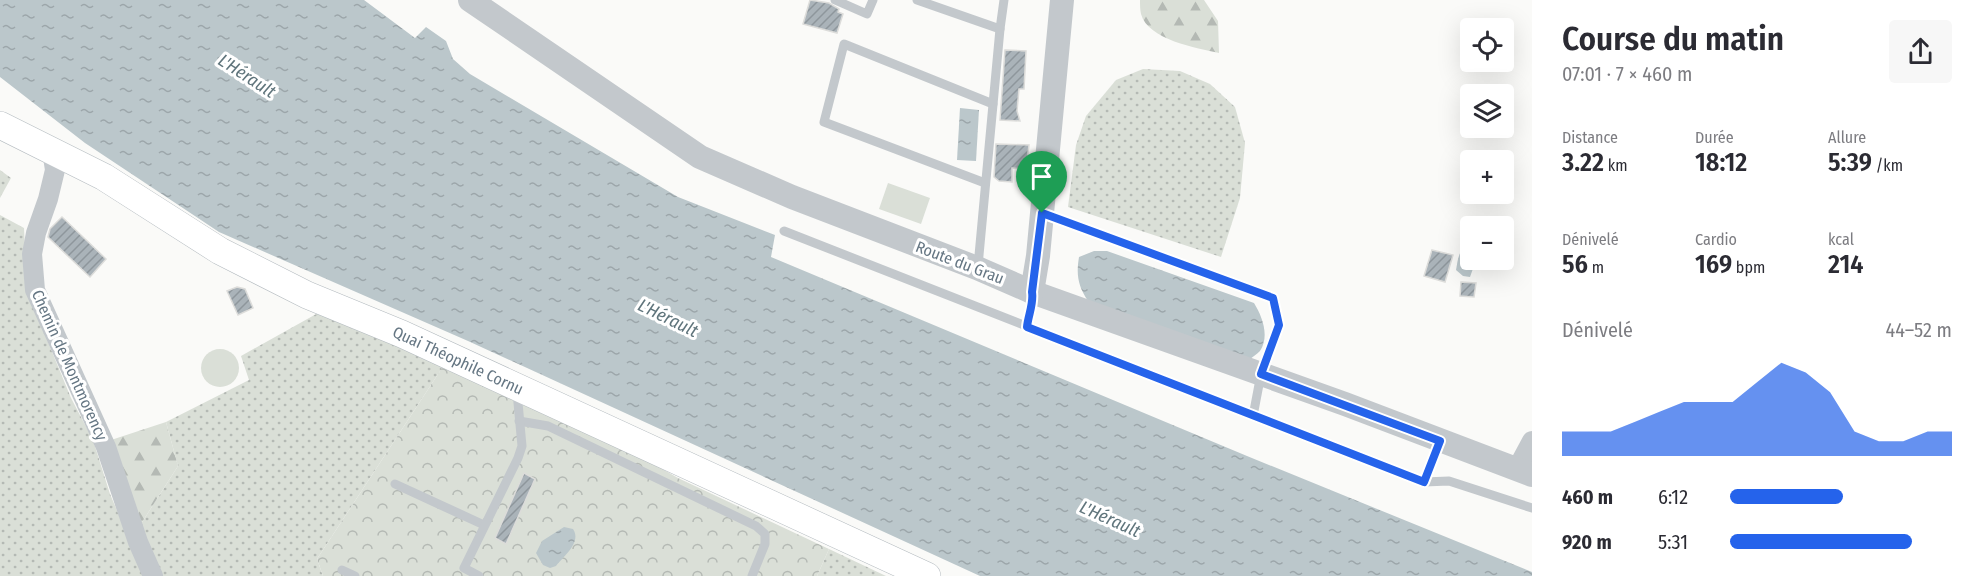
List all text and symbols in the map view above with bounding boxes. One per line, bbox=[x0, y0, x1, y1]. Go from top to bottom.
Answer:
map controls bbox=[1460, 18, 1514, 270]
button: locate bbox=[1460, 18, 1514, 72]
text: Course du matin bbox=[1562, 19, 1784, 59]
button: share bbox=[1889, 20, 1952, 83]
water label: L'Hérault bbox=[214, 49, 280, 103]
text: 07:01 · 7 × 460 m bbox=[1562, 62, 1692, 86]
button: layers bbox=[1460, 84, 1514, 138]
text: Distance bbox=[1562, 128, 1618, 147]
text: Durée bbox=[1695, 128, 1734, 147]
text: Allure bbox=[1828, 128, 1866, 147]
text: 3.22 bbox=[1562, 147, 1604, 178]
text: 18:12 bbox=[1695, 147, 1747, 178]
text: 5:39 bbox=[1828, 147, 1872, 178]
button: + bbox=[1460, 150, 1514, 204]
pin bbox=[1016, 151, 1067, 213]
text: km bbox=[1604, 156, 1627, 175]
text: /km bbox=[1872, 156, 1903, 175]
icon: arrive bbox=[1025, 160, 1058, 193]
button: − bbox=[1460, 216, 1514, 270]
text: Dénivelé bbox=[1562, 230, 1619, 249]
text: Cardio bbox=[1695, 230, 1737, 249]
text: kcal bbox=[1828, 230, 1854, 249]
street label: Route du Grau bbox=[913, 237, 1007, 288]
text: 56 bbox=[1562, 249, 1588, 280]
text: 169 bbox=[1695, 249, 1732, 280]
text: 214 bbox=[1828, 249, 1863, 280]
text: m bbox=[1588, 258, 1604, 277]
text: bpm bbox=[1732, 258, 1765, 277]
street label: Chemin de Montmorency bbox=[28, 287, 112, 444]
water label: L'Hérault bbox=[634, 294, 702, 342]
text: Dénivelé bbox=[1562, 318, 1633, 342]
text: 44–52 m bbox=[1885, 318, 1952, 342]
street label: Quai Théophile Cornu bbox=[390, 322, 526, 399]
text: 460 m bbox=[1562, 485, 1613, 509]
text: 6:12 bbox=[1658, 485, 1688, 509]
water label: L'Hérault bbox=[1076, 496, 1144, 542]
text: 920 m bbox=[1562, 530, 1612, 554]
text: 5:31 bbox=[1658, 530, 1688, 554]

